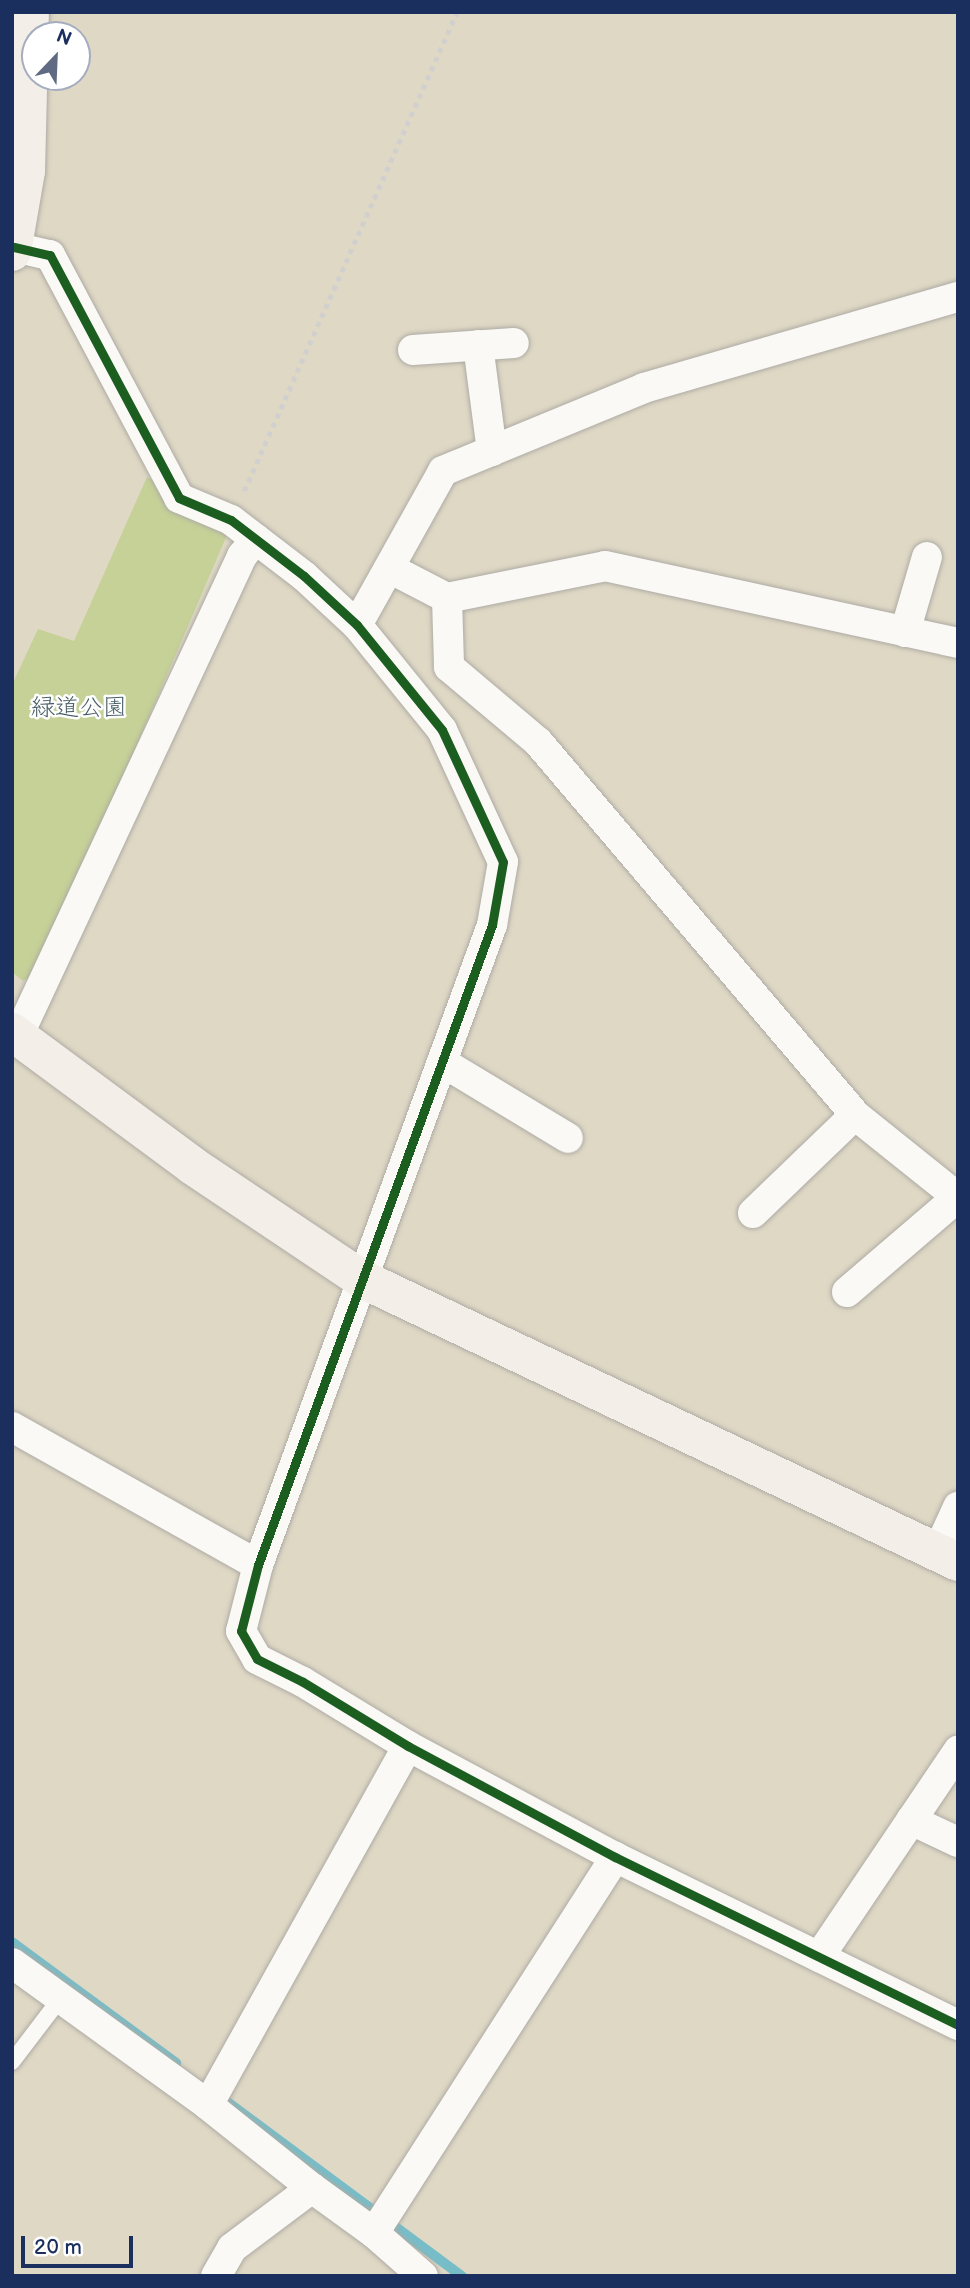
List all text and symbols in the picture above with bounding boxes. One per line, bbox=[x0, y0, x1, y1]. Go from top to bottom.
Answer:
north arrow bbox=[21, 21, 91, 91]
text: N bbox=[53, 25, 75, 51]
park label: 緑道公園 bbox=[31, 694, 127, 722]
scale bar bbox=[24, 2222, 136, 2266]
text: 20 m bbox=[34, 2235, 82, 2260]

